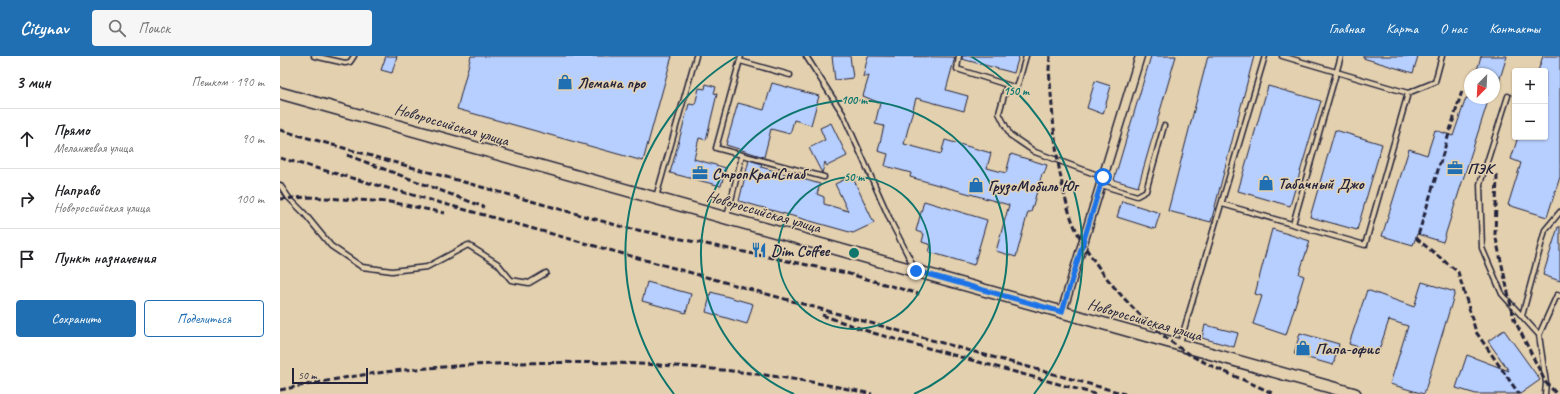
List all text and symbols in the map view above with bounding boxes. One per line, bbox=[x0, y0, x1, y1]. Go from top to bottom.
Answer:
search box bbox=[92, 10, 372, 46]
text: Citynav bbox=[20, 16, 68, 40]
icon: search bbox=[106, 17, 128, 39]
text: Поиск bbox=[138, 19, 170, 38]
text: Главная bbox=[1329, 20, 1364, 37]
text: Карта bbox=[1386, 20, 1418, 37]
text: О нас bbox=[1440, 20, 1467, 37]
text: Контакты bbox=[1489, 20, 1540, 37]
north arrow bbox=[1464, 68, 1500, 104]
map controls bbox=[1512, 68, 1548, 140]
button: + bbox=[1512, 68, 1548, 104]
text: 3 мин bbox=[16, 72, 51, 93]
shop icon: Лемана про bbox=[556, 73, 574, 91]
place label: Лемана про bbox=[577, 73, 646, 93]
text: Пешком · 190 m bbox=[191, 74, 264, 90]
text: 150 m bbox=[1003, 83, 1030, 99]
text: 100 m bbox=[841, 92, 868, 108]
street label: Новороссийская улица bbox=[392, 99, 513, 151]
button: − bbox=[1512, 104, 1548, 140]
text: Прямо bbox=[54, 121, 90, 140]
icon: ahead bbox=[16, 128, 38, 150]
text: 90 m bbox=[242, 131, 264, 147]
text: Меланжевая улица bbox=[54, 140, 133, 156]
office icon: ПЭК bbox=[1446, 159, 1464, 177]
place label: ПЭК bbox=[1467, 159, 1497, 179]
office icon: СтропКранСнаб bbox=[691, 164, 709, 182]
place label: СтропКранСнаб bbox=[712, 164, 809, 184]
route start bbox=[1094, 168, 1112, 186]
text: 50 m bbox=[844, 169, 865, 185]
shop icon: Табачный Джо bbox=[1257, 174, 1275, 192]
place label: Табачный Джо bbox=[1278, 174, 1365, 194]
shop icon: ГрузоМобиль Юг bbox=[967, 176, 985, 194]
place label: ГрузоМобиль Юг bbox=[988, 176, 1080, 196]
text: Направо bbox=[54, 181, 100, 200]
street label: Новороссийская улица bbox=[704, 186, 825, 238]
icon: right bbox=[16, 188, 38, 210]
text: 100 m bbox=[236, 191, 264, 207]
text: Новороссийская улица bbox=[54, 200, 150, 216]
restaurant icon: Dim Coffee bbox=[750, 241, 768, 259]
place label: Dim Coffee bbox=[771, 241, 831, 261]
centre of rings bbox=[847, 246, 861, 260]
icon: arrive bbox=[16, 248, 38, 270]
text: Пункт назначения bbox=[54, 249, 156, 268]
route end bbox=[907, 262, 925, 280]
street label: Новороссийская улица bbox=[1085, 294, 1206, 346]
button: Сохранить bbox=[16, 300, 136, 337]
button: Поделиться bbox=[144, 300, 264, 337]
shop icon: Папа-офис bbox=[1294, 339, 1312, 357]
place label: Папа-офис bbox=[1315, 339, 1380, 359]
scale bar bbox=[292, 366, 368, 385]
text: 50 m bbox=[298, 368, 317, 382]

